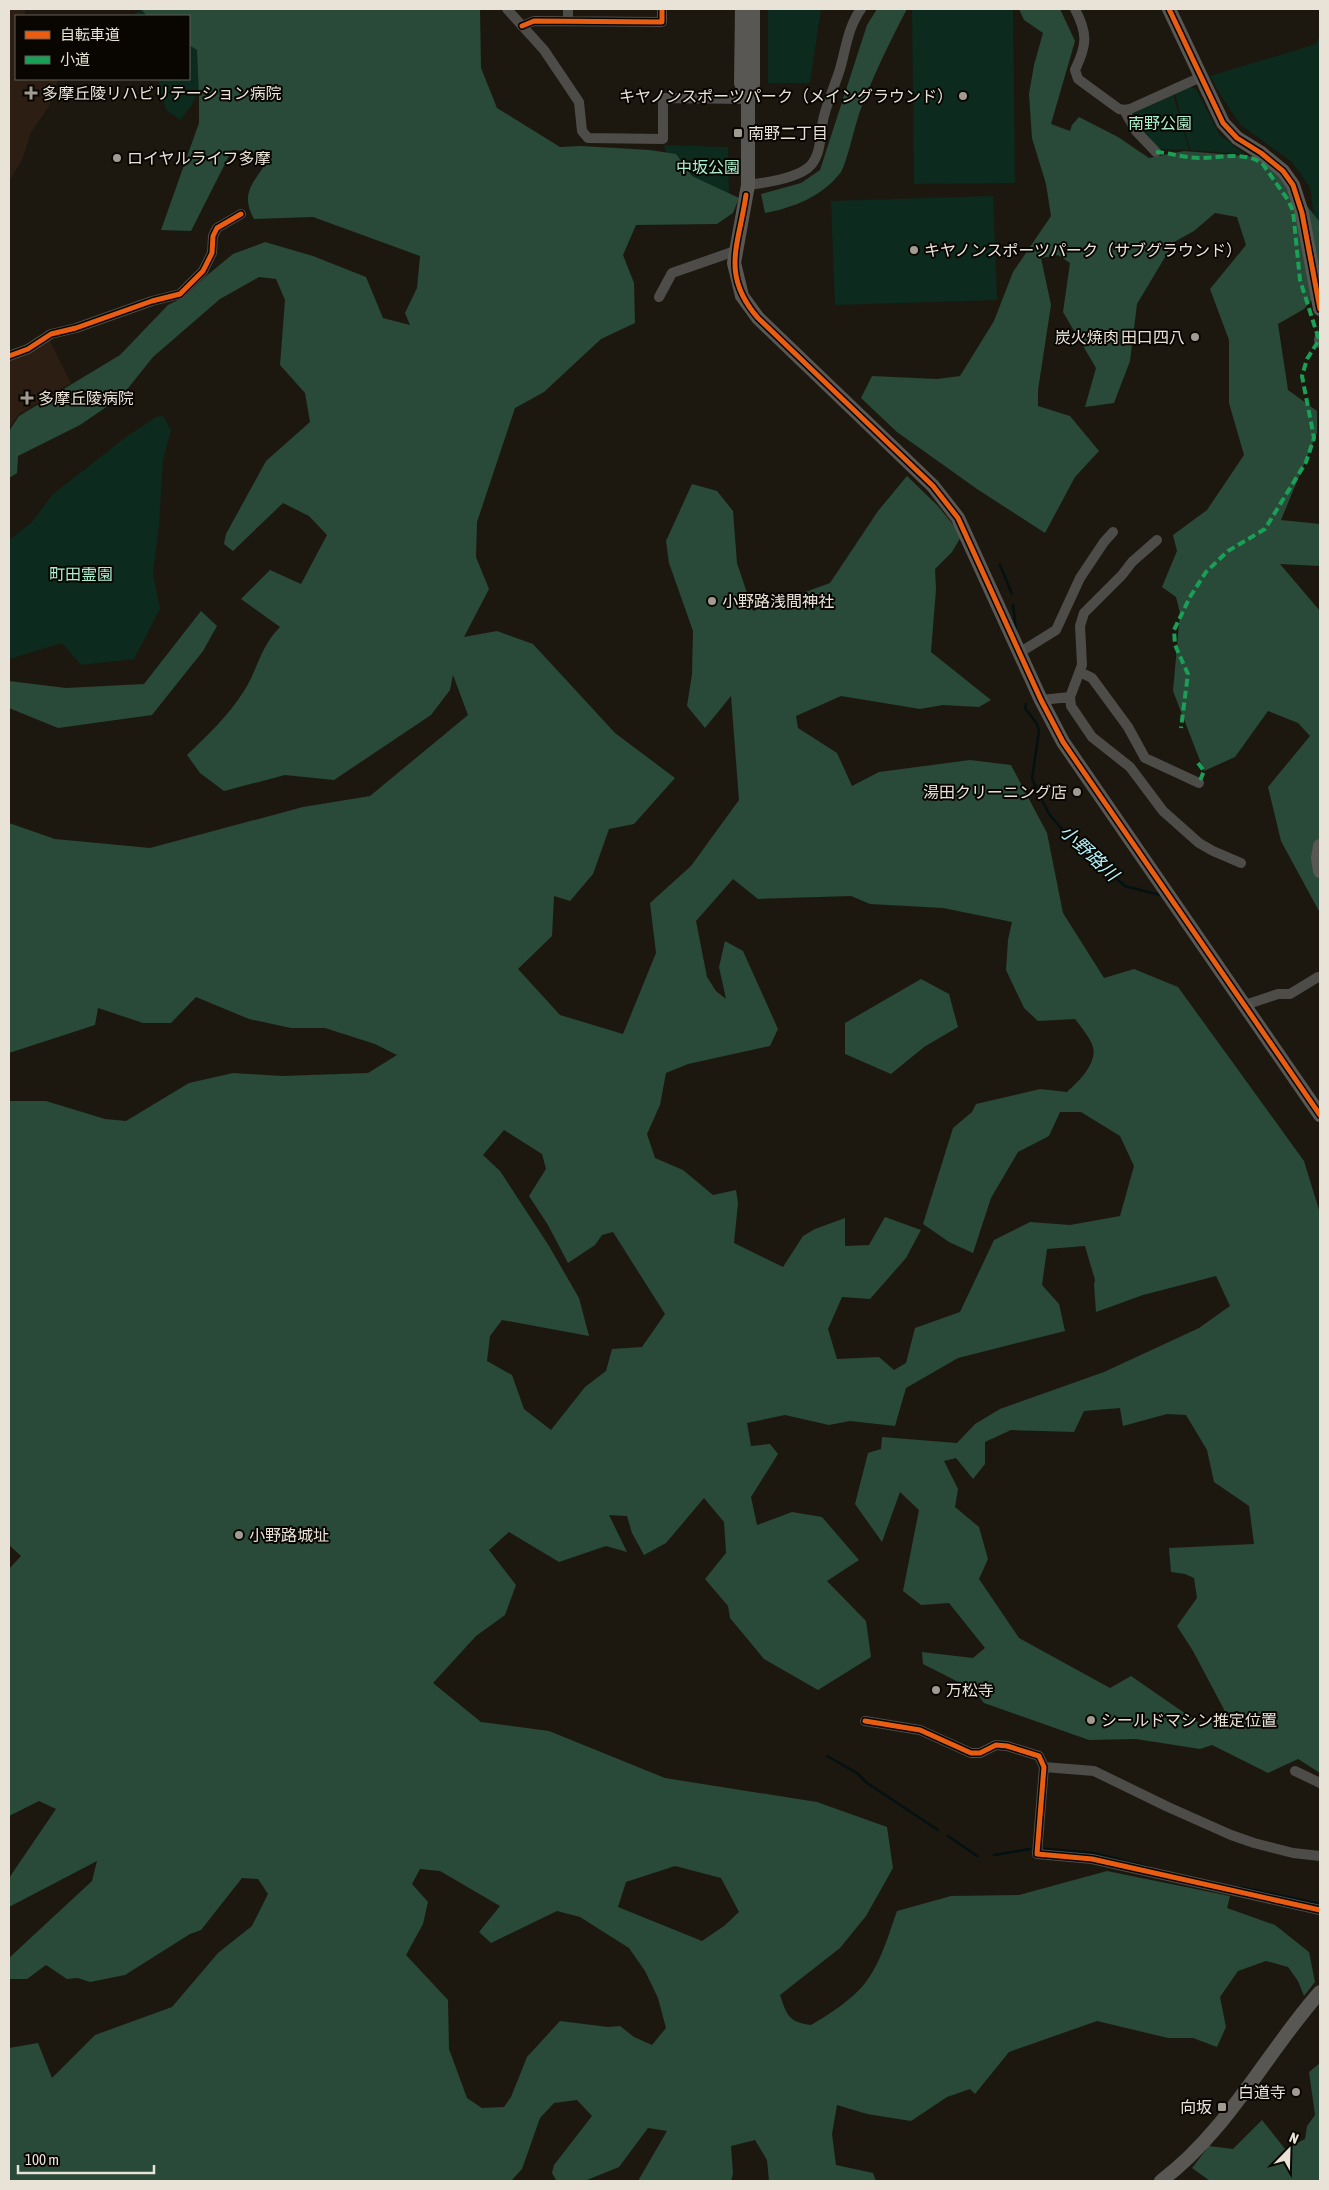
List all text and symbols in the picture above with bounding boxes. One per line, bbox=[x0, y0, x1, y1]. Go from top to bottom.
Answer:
legend bbox=[15, 15, 190, 80]
text: 自転車道 bbox=[60, 26, 120, 43]
text: 小道 bbox=[60, 51, 90, 68]
place label: 多摩丘陵リハビリテーション病院 bbox=[42, 84, 282, 102]
marker: 多摩丘陵リハビリテーション病院 bbox=[24, 86, 38, 100]
place label: キヤノンスポーツパーク（メイングラウンド） bbox=[619, 87, 953, 105]
marker: キヤノンスポーツパーク（メイングラウンド） bbox=[957, 90, 969, 102]
park label: 南野公園 bbox=[1128, 114, 1192, 132]
place label: 南野二丁目 bbox=[748, 124, 828, 142]
marker: 南野二丁目 bbox=[732, 127, 744, 139]
place label: ロイヤルライフ多摩 bbox=[127, 149, 271, 167]
marker: ロイヤルライフ多摩 bbox=[111, 152, 123, 164]
park label: 中坂公園 bbox=[676, 158, 740, 176]
place label: キヤノンスポーツパーク（サブグラウンド） bbox=[924, 241, 1242, 259]
marker: キヤノンスポーツパーク（サブグラウンド） bbox=[908, 244, 920, 256]
place label: 炭火焼肉 田口四八 bbox=[1055, 328, 1185, 346]
marker: 炭火焼肉 田口四八 bbox=[1189, 331, 1201, 343]
place label: 多摩丘陵病院 bbox=[38, 389, 134, 407]
marker: 多摩丘陵病院 bbox=[20, 391, 34, 405]
park label: 町田霊園 bbox=[49, 565, 113, 583]
place label: 小野路浅間神社 bbox=[722, 592, 834, 610]
marker: 小野路浅間神社 bbox=[706, 595, 718, 607]
place label: 湯田クリーニング店 bbox=[923, 783, 1067, 801]
marker: 湯田クリーニング店 bbox=[1071, 786, 1083, 798]
water label: 小野路川 bbox=[1056, 820, 1124, 886]
place label: 小野路城址 bbox=[249, 1526, 329, 1544]
marker: 小野路城址 bbox=[233, 1529, 245, 1541]
place label: 万松寺 bbox=[946, 1681, 994, 1699]
marker: 万松寺 bbox=[930, 1684, 942, 1696]
place label: シールドマシン推定位置 bbox=[1101, 1711, 1277, 1729]
marker: シールドマシン推定位置 bbox=[1085, 1714, 1097, 1726]
place label: 白道寺 bbox=[1238, 2083, 1286, 2101]
marker: 白道寺 bbox=[1290, 2086, 1302, 2098]
place label: 向坂 bbox=[1180, 2098, 1212, 2116]
marker: 向坂 bbox=[1216, 2101, 1228, 2113]
north arrow bbox=[1264, 2125, 1314, 2175]
text: N bbox=[1287, 2129, 1301, 2147]
scale bar bbox=[18, 2142, 154, 2174]
text: 100 m bbox=[25, 2151, 59, 2168]

